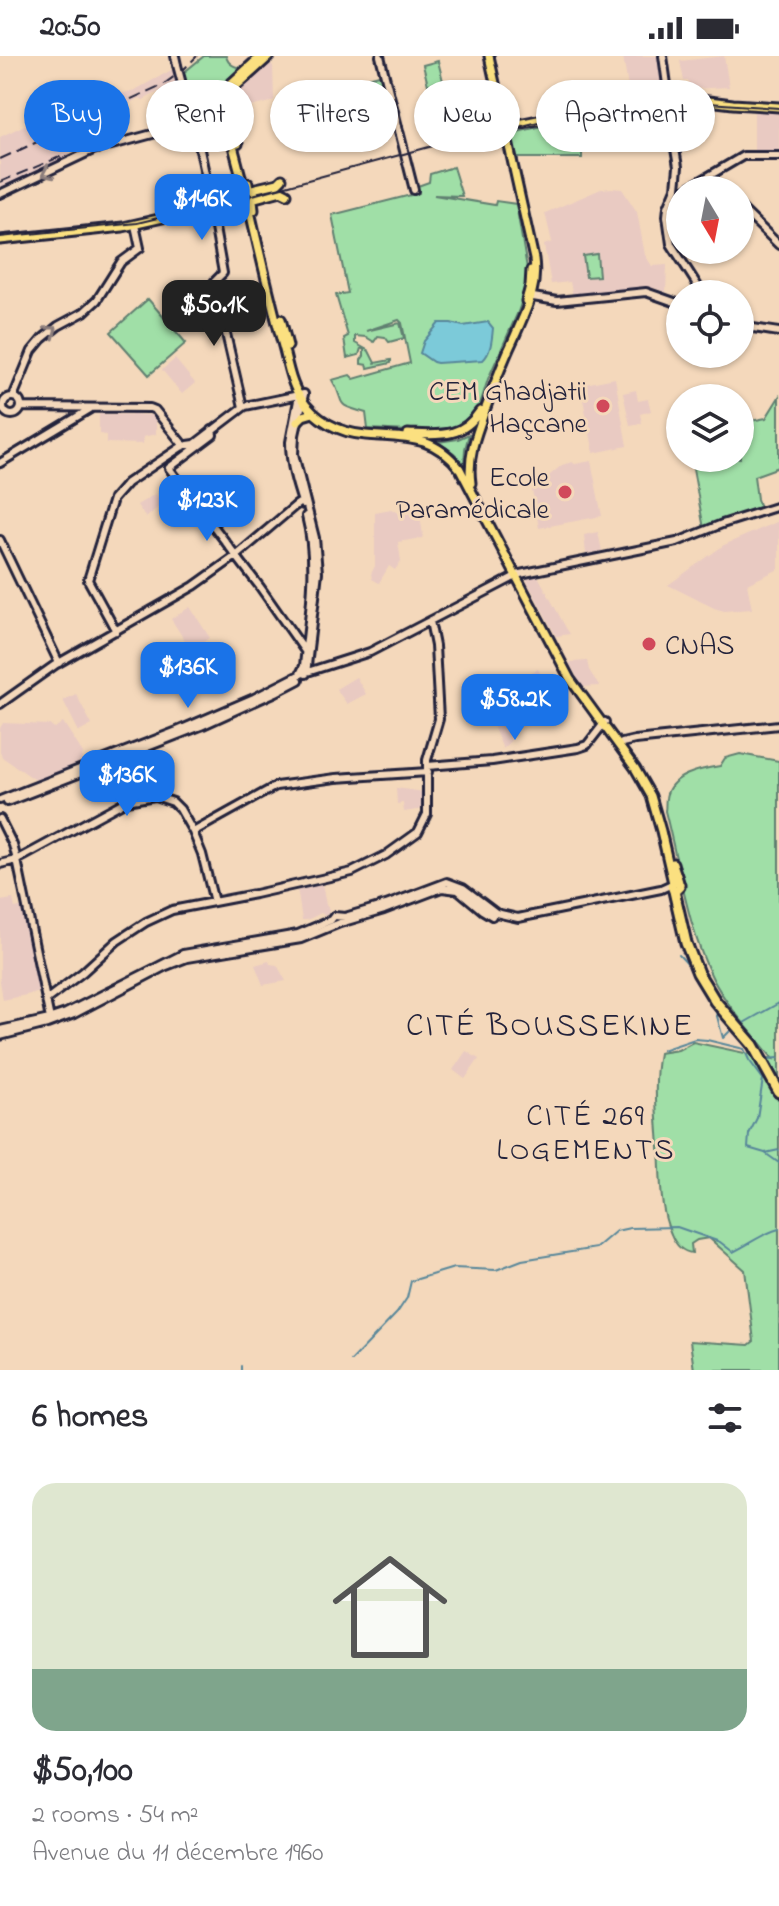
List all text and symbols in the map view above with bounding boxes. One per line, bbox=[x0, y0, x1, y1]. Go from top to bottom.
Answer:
text: 20:50 bbox=[40, 6, 101, 50]
chip: Buy bbox=[24, 80, 130, 152]
chip: Rent bbox=[146, 80, 254, 152]
chip: Filters bbox=[270, 80, 398, 152]
chip: New bbox=[414, 80, 520, 152]
chip: Apartment bbox=[536, 80, 715, 152]
one-way arrow bbox=[41, 163, 55, 179]
pin: $146K bbox=[146, 174, 258, 242]
north arrow bbox=[666, 176, 754, 264]
map controls bbox=[666, 176, 754, 472]
text: $146K bbox=[173, 181, 231, 219]
pin: $50.1K bbox=[149, 280, 279, 348]
button: locate bbox=[666, 280, 754, 368]
text: $50.1K bbox=[180, 287, 248, 325]
one-way arrow bbox=[43, 327, 58, 341]
place label: CEM Ghadjatii Haçcane bbox=[429, 373, 587, 446]
button: layers bbox=[666, 384, 754, 472]
marker: CEM Ghadjatii Haçcane bbox=[594, 397, 612, 415]
place label: Ecole Paramédicale bbox=[396, 459, 549, 532]
pin: $123K bbox=[151, 475, 263, 543]
text: $123K bbox=[177, 482, 237, 520]
marker: Ecole Paramédicale bbox=[556, 483, 574, 501]
place label: CNAS bbox=[665, 627, 735, 668]
marker: CNAS bbox=[640, 635, 658, 653]
pin: $136K bbox=[132, 642, 244, 710]
text: $136K bbox=[159, 649, 217, 687]
pin: $58.2K bbox=[450, 674, 580, 742]
text: $58.2K bbox=[479, 681, 551, 719]
pin: $136K bbox=[71, 750, 183, 818]
text: $136K bbox=[98, 757, 156, 795]
district label: CITÉ BOUSSEKINE bbox=[406, 1004, 694, 1051]
district label: CITÉ 269 LOGEMENTS bbox=[497, 1096, 675, 1174]
text: 6 homes bbox=[32, 1393, 148, 1443]
icon: filters bbox=[703, 1396, 747, 1440]
icon: home bbox=[318, 1535, 462, 1679]
text: $50,100 bbox=[32, 1747, 133, 1797]
text: 2 rooms · 54 m² bbox=[32, 1797, 198, 1835]
text: Avenue du 11 décembre 1960 bbox=[32, 1835, 324, 1873]

